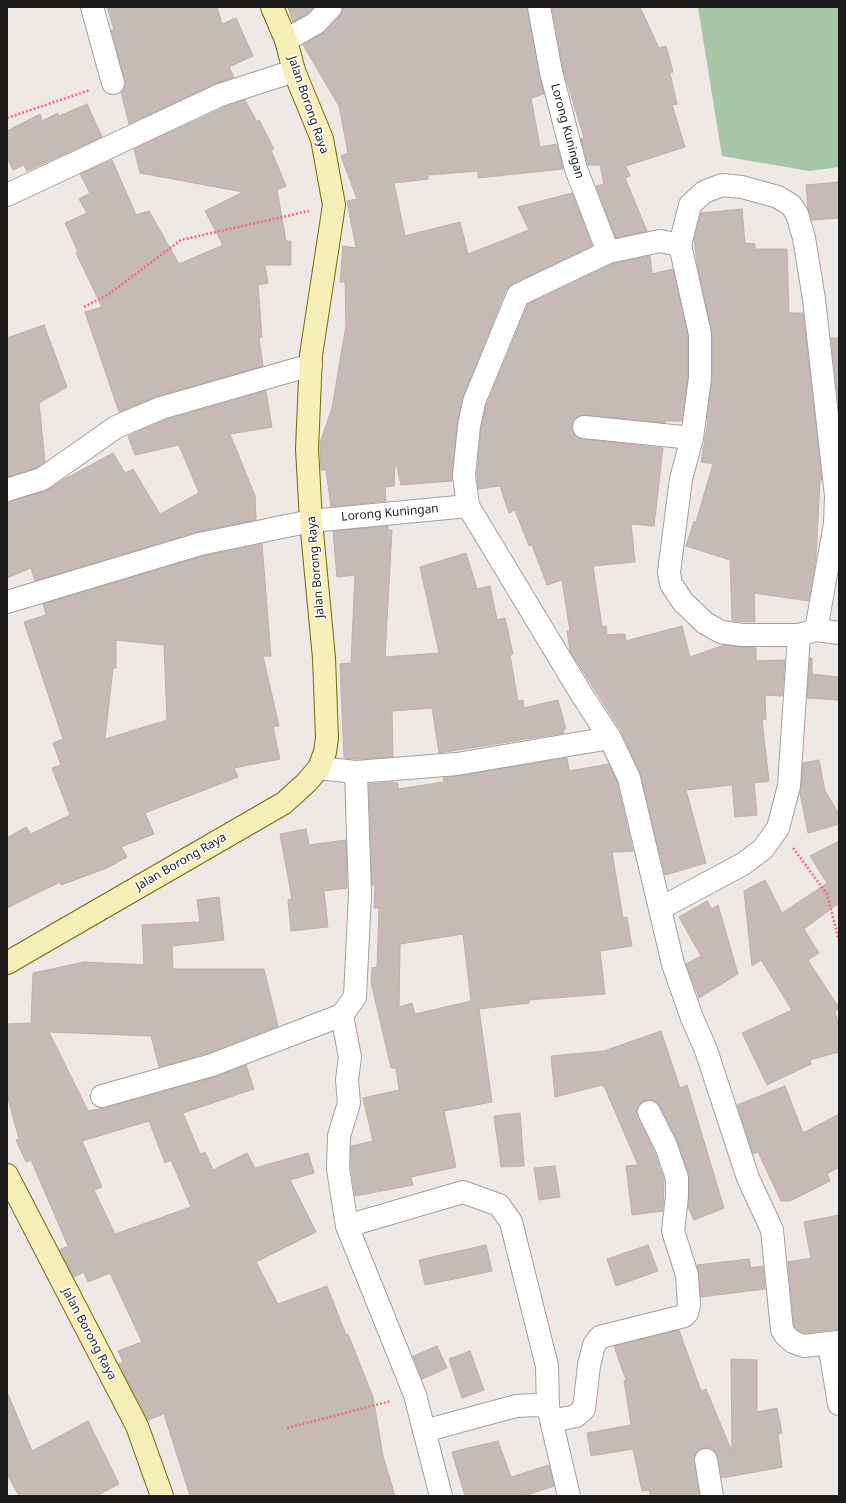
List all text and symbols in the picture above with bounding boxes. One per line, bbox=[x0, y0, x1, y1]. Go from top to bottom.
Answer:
street label: Jalan Borong Raya bbox=[285, 54, 331, 156]
street label: Lorong Kuningan bbox=[547, 82, 587, 180]
street label: Lorong Kuningan bbox=[341, 502, 439, 524]
street label: Jalan Borong Raya bbox=[304, 515, 328, 619]
street label: Jalan Borong Raya bbox=[133, 830, 229, 894]
street label: Jalan Borong Raya bbox=[59, 1285, 119, 1383]

